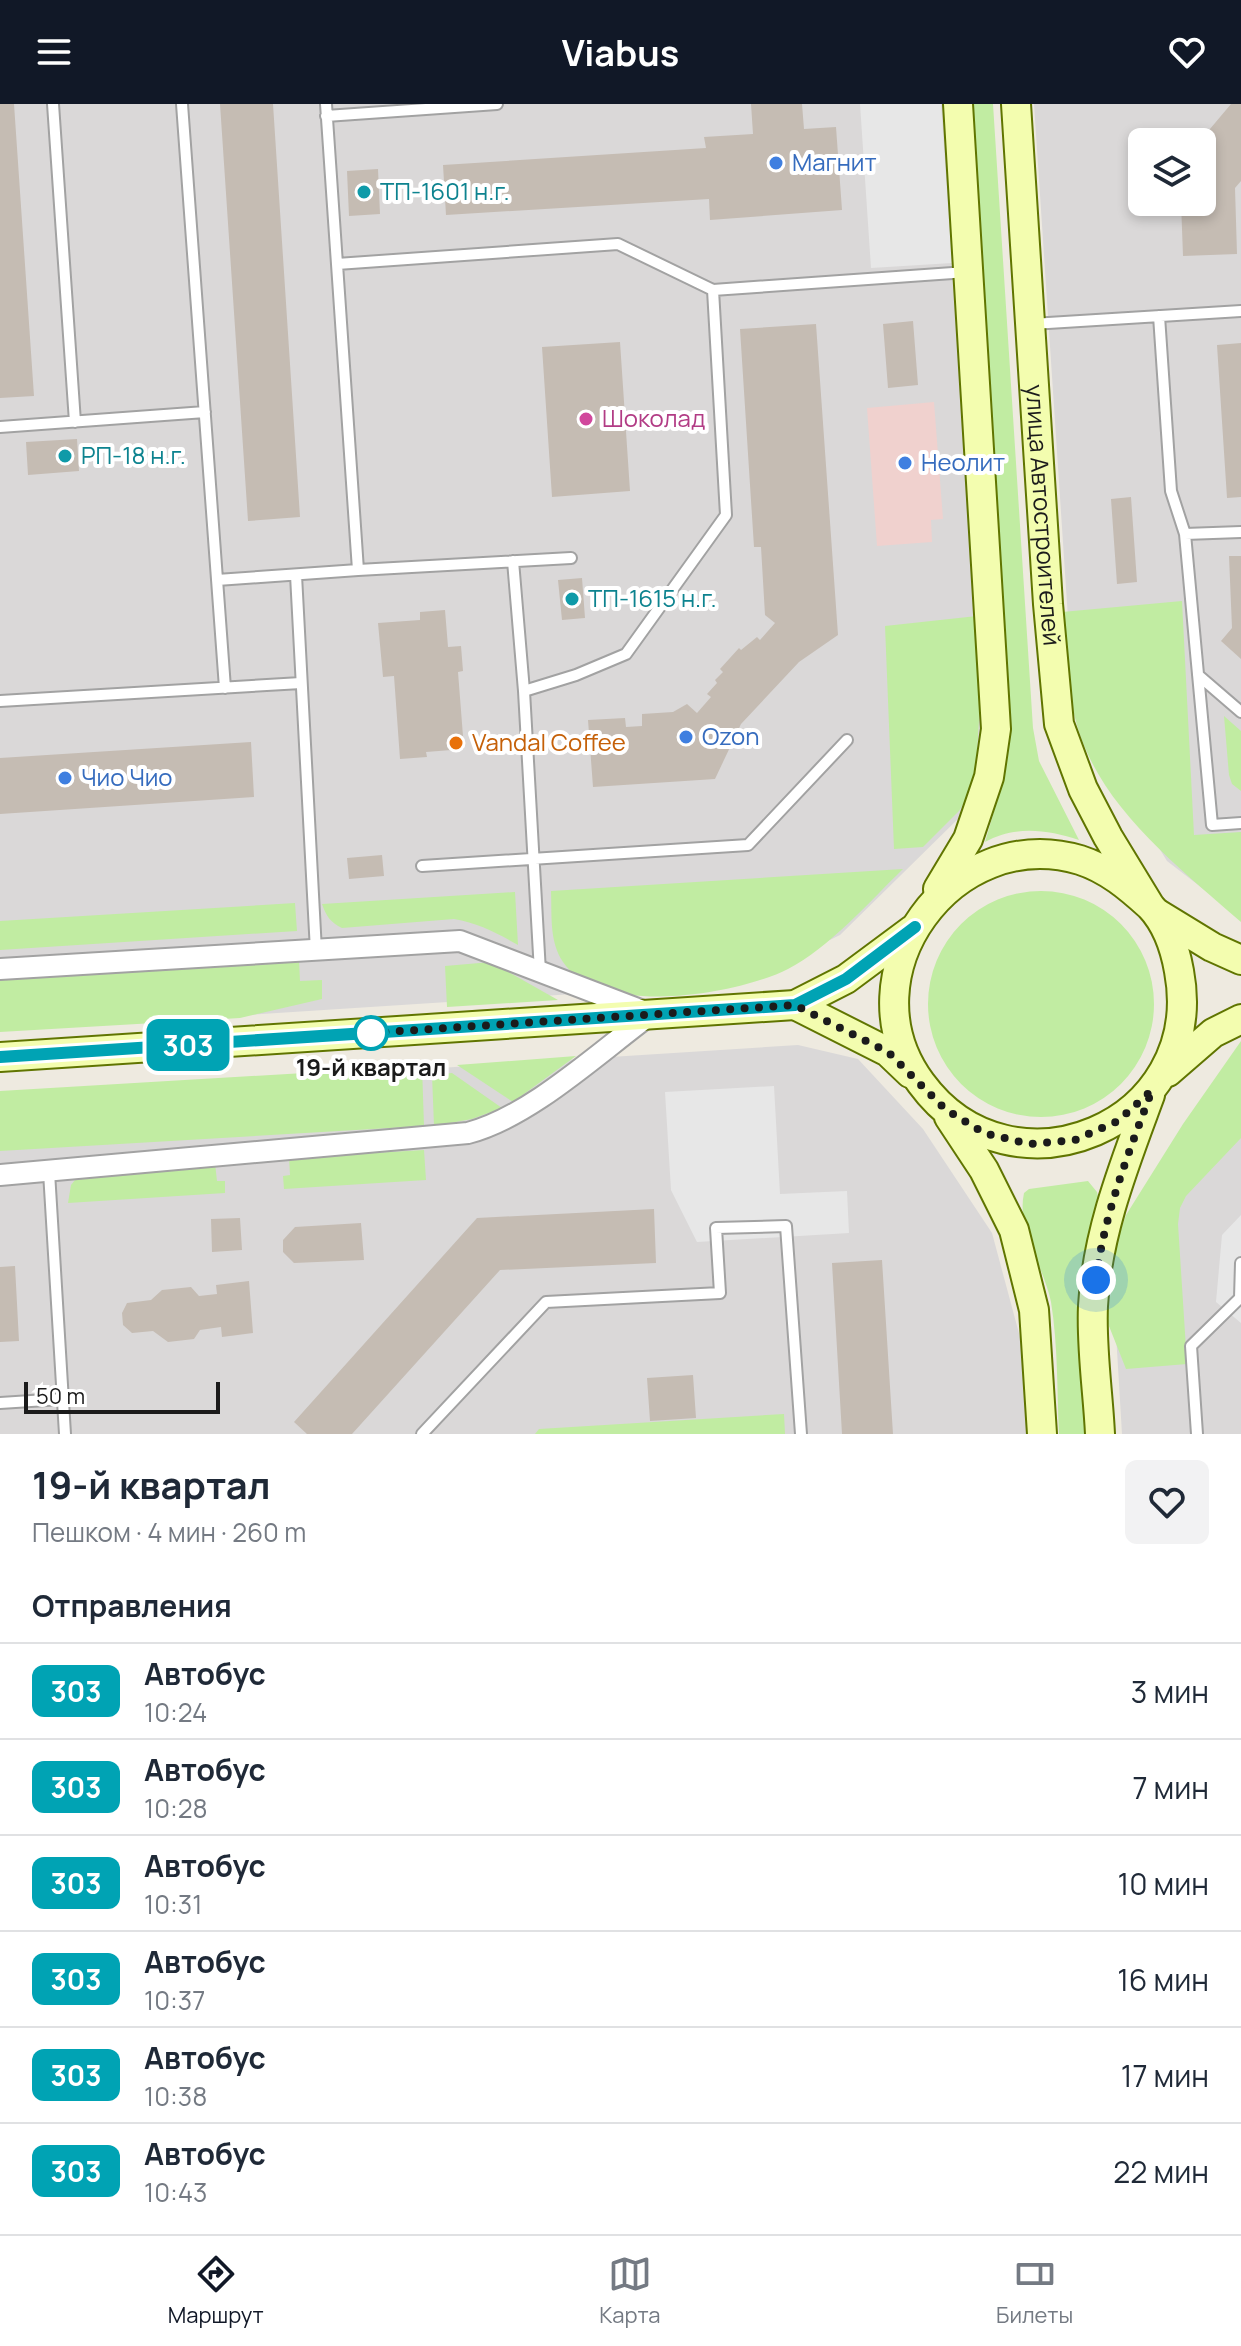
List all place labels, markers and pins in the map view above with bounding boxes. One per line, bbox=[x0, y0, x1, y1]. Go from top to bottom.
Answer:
place label: Магнит bbox=[792, 145, 877, 178]
marker: Магнит bbox=[767, 154, 785, 172]
place label: ТП-1601 н.г. bbox=[380, 174, 510, 207]
marker: ТП-1601 н.г. bbox=[355, 183, 373, 201]
place label: Шоколад bbox=[602, 401, 705, 434]
marker: Шоколад bbox=[577, 410, 595, 428]
place label: РП-18 н.г. bbox=[81, 438, 186, 471]
place label: Неолит bbox=[921, 445, 1005, 478]
marker: РП-18 н.г. bbox=[56, 447, 74, 465]
marker: Неолит bbox=[896, 454, 914, 472]
place label: ТП-1615 н.г. bbox=[588, 581, 717, 614]
marker: ТП-1615 н.г. bbox=[563, 590, 581, 608]
place label: Ozon bbox=[702, 719, 760, 752]
place label: Vandal Coffee bbox=[472, 725, 626, 758]
marker: Ozon bbox=[677, 728, 695, 746]
marker: Vandal Coffee bbox=[447, 734, 465, 752]
place label: Чио Чио bbox=[81, 760, 173, 793]
marker: Чио Чио bbox=[56, 769, 74, 787]
marker: 19-й квартал bbox=[354, 1016, 388, 1050]
place label: 19-й квартал bbox=[296, 1050, 446, 1083]

